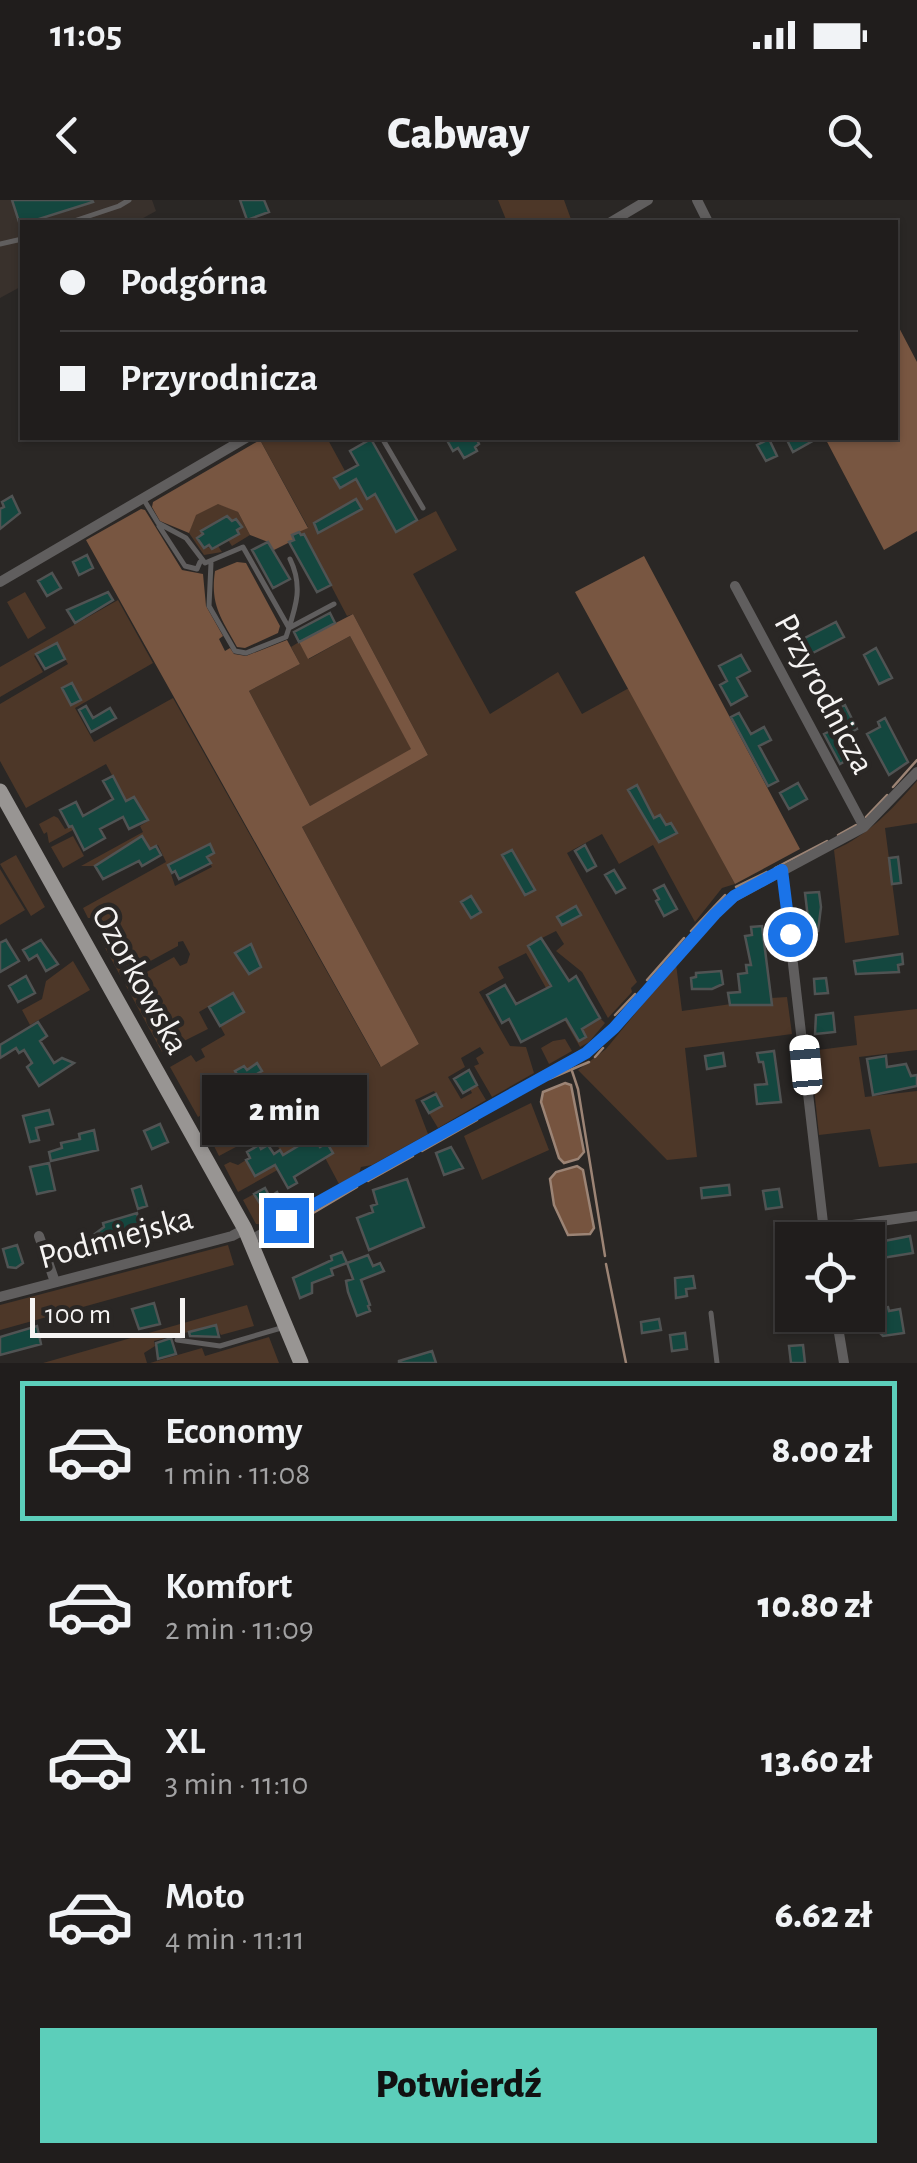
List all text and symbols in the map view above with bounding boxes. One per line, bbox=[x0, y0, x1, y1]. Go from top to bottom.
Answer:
text: 11:05 bbox=[50, 16, 122, 54]
icon: back bbox=[40, 108, 95, 163]
icon: search bbox=[822, 108, 877, 163]
text: Cabway bbox=[387, 112, 530, 157]
text: Podgórna bbox=[120, 264, 268, 302]
text: Przyrodnicza bbox=[120, 360, 318, 398]
street label: Przyrodnicza bbox=[767, 608, 881, 780]
street label: Ozorkowska bbox=[85, 900, 195, 1060]
route start bbox=[768, 912, 813, 957]
car bbox=[788, 1034, 824, 1096]
callout: 2 min bbox=[204, 1075, 368, 1145]
text: 2 min bbox=[249, 1094, 320, 1126]
route end bbox=[264, 1198, 309, 1243]
street label: Podmiejska bbox=[35, 1201, 197, 1275]
map controls bbox=[775, 1222, 885, 1332]
button: locate bbox=[775, 1222, 885, 1332]
scale bar bbox=[30, 1293, 185, 1338]
text: 100 m bbox=[45, 1301, 111, 1329]
icon: car bbox=[45, 1406, 135, 1496]
text: Economy bbox=[165, 1413, 303, 1451]
text: 8.00 zł bbox=[772, 1432, 872, 1470]
text: 1 min · 11:08 bbox=[165, 1458, 310, 1490]
icon: car bbox=[45, 1561, 135, 1651]
text: Komfort bbox=[165, 1568, 292, 1606]
text: 10.80 zł bbox=[758, 1587, 872, 1625]
text: 2 min · 11:09 bbox=[165, 1613, 314, 1645]
icon: car bbox=[45, 1716, 135, 1806]
text: XL bbox=[165, 1723, 205, 1761]
text: 13.60 zł bbox=[761, 1742, 872, 1780]
text: 3 min · 11:10 bbox=[165, 1768, 308, 1800]
icon: car bbox=[45, 1871, 135, 1961]
text: Moto bbox=[165, 1878, 245, 1916]
text: 6.62 zł bbox=[775, 1897, 872, 1935]
text: 4 min · 11:11 bbox=[165, 1923, 305, 1955]
button: Potwierdź bbox=[40, 2028, 877, 2143]

